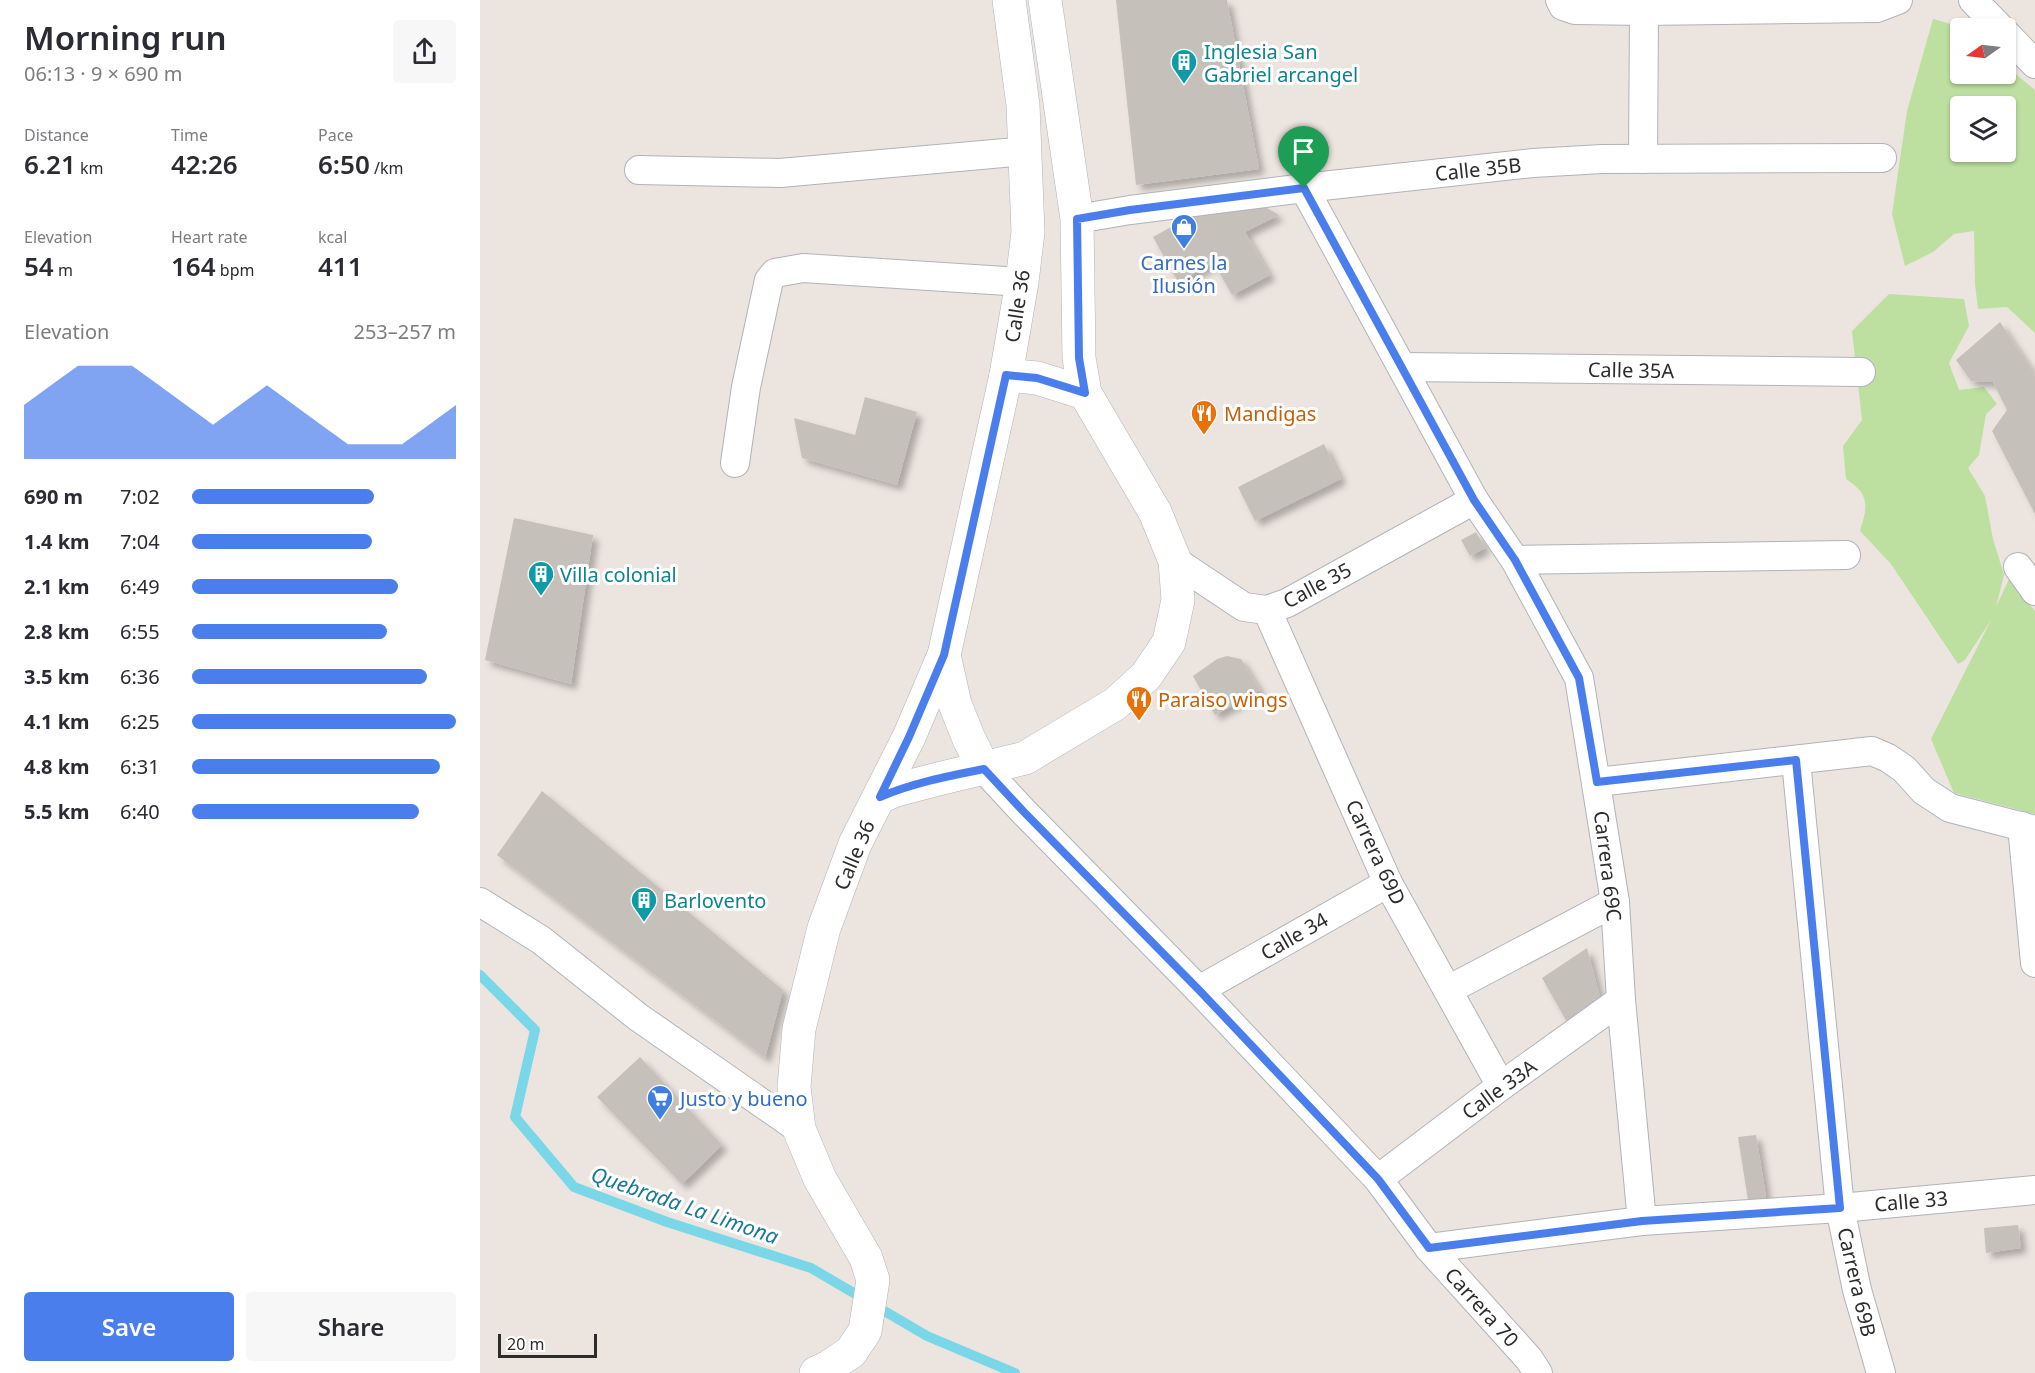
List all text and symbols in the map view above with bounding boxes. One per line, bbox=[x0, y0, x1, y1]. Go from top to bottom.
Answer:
text: Morning run bbox=[24, 15, 226, 60]
north arrow bbox=[1950, 18, 2016, 84]
map controls bbox=[1950, 18, 2016, 162]
button: share bbox=[393, 20, 456, 83]
place label: Inglesia San Gabriel arcangel bbox=[1204, 38, 1358, 88]
building icon: Inglesia San Gabriel arcangel bbox=[1169, 47, 1199, 85]
text: 06:13 · 9 × 690 m bbox=[24, 60, 182, 87]
button: layers bbox=[1950, 96, 2016, 162]
text: Distance bbox=[24, 124, 89, 146]
text: Time bbox=[171, 124, 208, 146]
text: Pace bbox=[318, 124, 353, 146]
pin bbox=[1278, 126, 1329, 188]
icon: arrive bbox=[1287, 135, 1320, 168]
text: 6.21 bbox=[24, 146, 76, 182]
text: 42:26 bbox=[171, 146, 238, 182]
text: 6:50 bbox=[318, 146, 370, 182]
street label: Calle 35B bbox=[1434, 151, 1522, 187]
text: km bbox=[76, 157, 103, 179]
text: /km bbox=[370, 157, 403, 179]
shop icon: Carnes la Ilusión bbox=[1169, 212, 1199, 250]
text: Elevation bbox=[24, 226, 92, 248]
text: Heart rate bbox=[171, 226, 247, 248]
text: kcal bbox=[318, 226, 347, 248]
text: 54 bbox=[24, 248, 54, 284]
text: 164 bbox=[171, 248, 216, 284]
text: 411 bbox=[318, 248, 363, 284]
place label: Carnes la Ilusión bbox=[1141, 249, 1227, 299]
text: m bbox=[54, 259, 73, 281]
text: bpm bbox=[216, 259, 254, 281]
street label: Calle 36 bbox=[998, 268, 1036, 344]
text: Elevation bbox=[24, 318, 109, 345]
text: 253–257 m bbox=[353, 318, 456, 345]
street label: Calle 35A bbox=[1588, 356, 1675, 384]
restaurant icon: Mandigas bbox=[1189, 398, 1219, 436]
place label: Mandigas bbox=[1224, 400, 1316, 427]
text: 690 m bbox=[24, 483, 83, 510]
text: 7:02 bbox=[120, 483, 160, 510]
text: 1.4 km bbox=[24, 528, 90, 555]
text: 7:04 bbox=[120, 528, 160, 555]
street label: Calle 35 bbox=[1278, 556, 1356, 614]
building icon: Villa colonial bbox=[526, 559, 556, 597]
place label: Villa colonial bbox=[560, 561, 677, 588]
text: 2.1 km bbox=[24, 573, 90, 600]
text: 6:49 bbox=[120, 573, 160, 600]
text: 2.8 km bbox=[24, 618, 90, 645]
text: 6:55 bbox=[120, 618, 160, 645]
text: 3.5 km bbox=[24, 663, 90, 690]
text: 6:36 bbox=[120, 663, 160, 690]
restaurant icon: Paraiso wings bbox=[1124, 684, 1154, 722]
place label: Paraiso wings bbox=[1158, 686, 1288, 713]
text: 4.1 km bbox=[24, 708, 90, 735]
text: 6:25 bbox=[120, 708, 160, 735]
text: 4.8 km bbox=[24, 753, 90, 780]
text: 6:31 bbox=[120, 753, 160, 780]
street label: Carrera 69D bbox=[1340, 795, 1412, 909]
text: 5.5 km bbox=[24, 798, 90, 825]
text: 6:40 bbox=[120, 798, 160, 825]
street label: Carrera 69C bbox=[1588, 809, 1628, 923]
street label: Calle 36 bbox=[827, 816, 881, 894]
building icon: Barlovento bbox=[629, 885, 659, 923]
place label: Barlovento bbox=[664, 887, 766, 914]
street label: Calle 34 bbox=[1255, 906, 1333, 966]
street label: Calle 33A bbox=[1456, 1053, 1542, 1125]
supermarket icon: Justo y bueno bbox=[645, 1083, 675, 1121]
place label: Justo y bueno bbox=[678, 1085, 808, 1112]
water label: Quebrada La Limona bbox=[588, 1160, 783, 1250]
street label: Calle 33 bbox=[1873, 1184, 1949, 1218]
street label: Carrera 69B bbox=[1831, 1225, 1883, 1339]
street label: Carrera 70 bbox=[1439, 1261, 1525, 1353]
button: Save bbox=[24, 1292, 234, 1361]
button: Share bbox=[246, 1292, 456, 1361]
scale bar bbox=[498, 1331, 597, 1358]
text: 20 m bbox=[507, 1333, 544, 1355]

